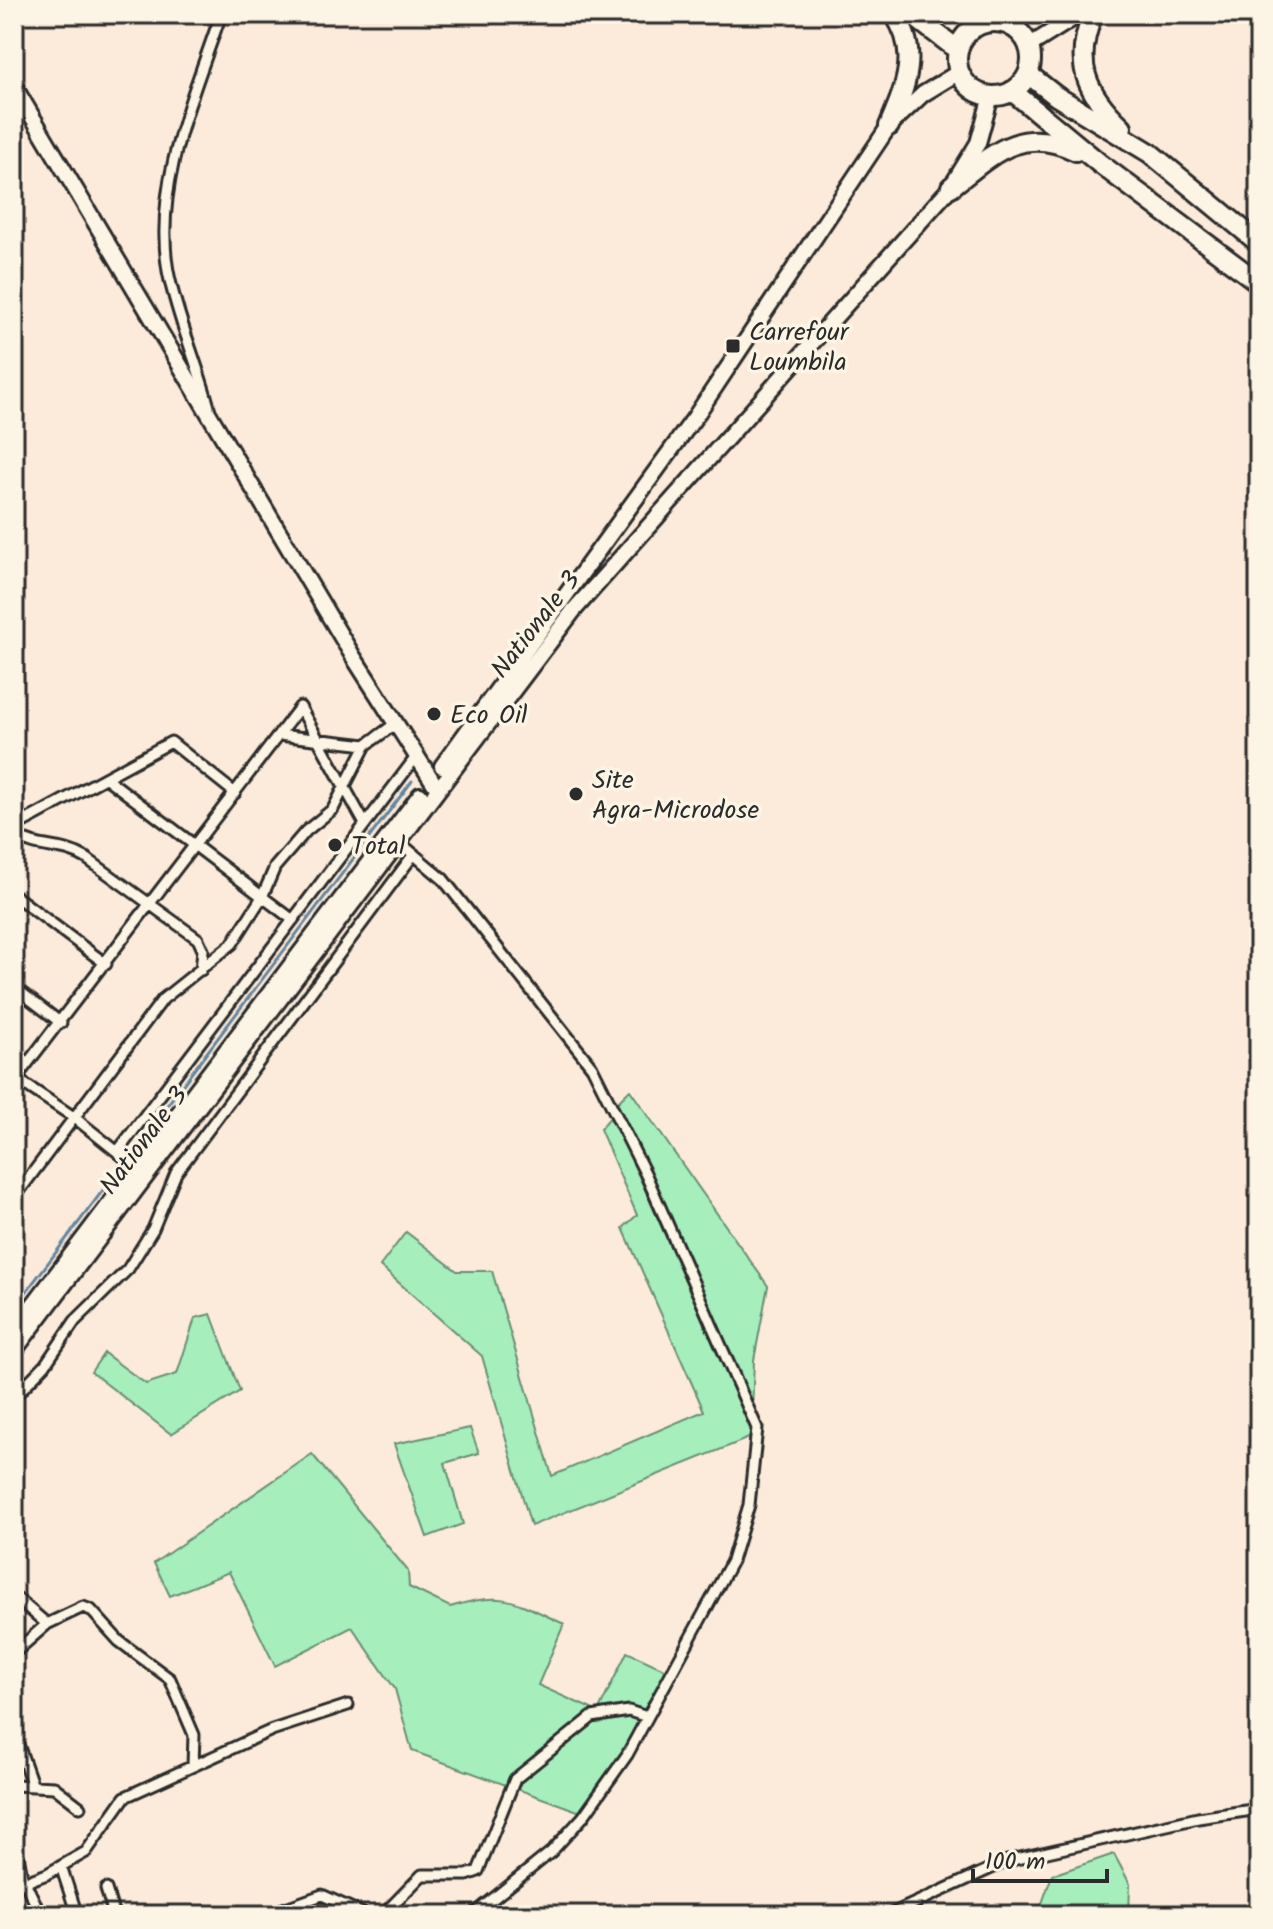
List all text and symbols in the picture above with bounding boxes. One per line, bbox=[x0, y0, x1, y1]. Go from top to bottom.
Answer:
place label: Carrefour Loumbila bbox=[749, 312, 850, 384]
marker: Carrefour Loumbila bbox=[724, 337, 742, 355]
street label: Nationale 3 bbox=[481, 562, 592, 688]
place label: Eco Oil bbox=[450, 695, 527, 737]
marker: Eco Oil bbox=[425, 705, 443, 723]
place label: Site Agra-Microdose bbox=[592, 760, 759, 832]
marker: Site Agra-Microdose bbox=[567, 785, 585, 803]
place label: Total bbox=[351, 826, 405, 868]
marker: Total bbox=[326, 836, 344, 854]
street label: Nationale 3 bbox=[90, 1078, 200, 1205]
scale bar bbox=[973, 1833, 1107, 1883]
text: 100 m bbox=[985, 1843, 1045, 1882]

